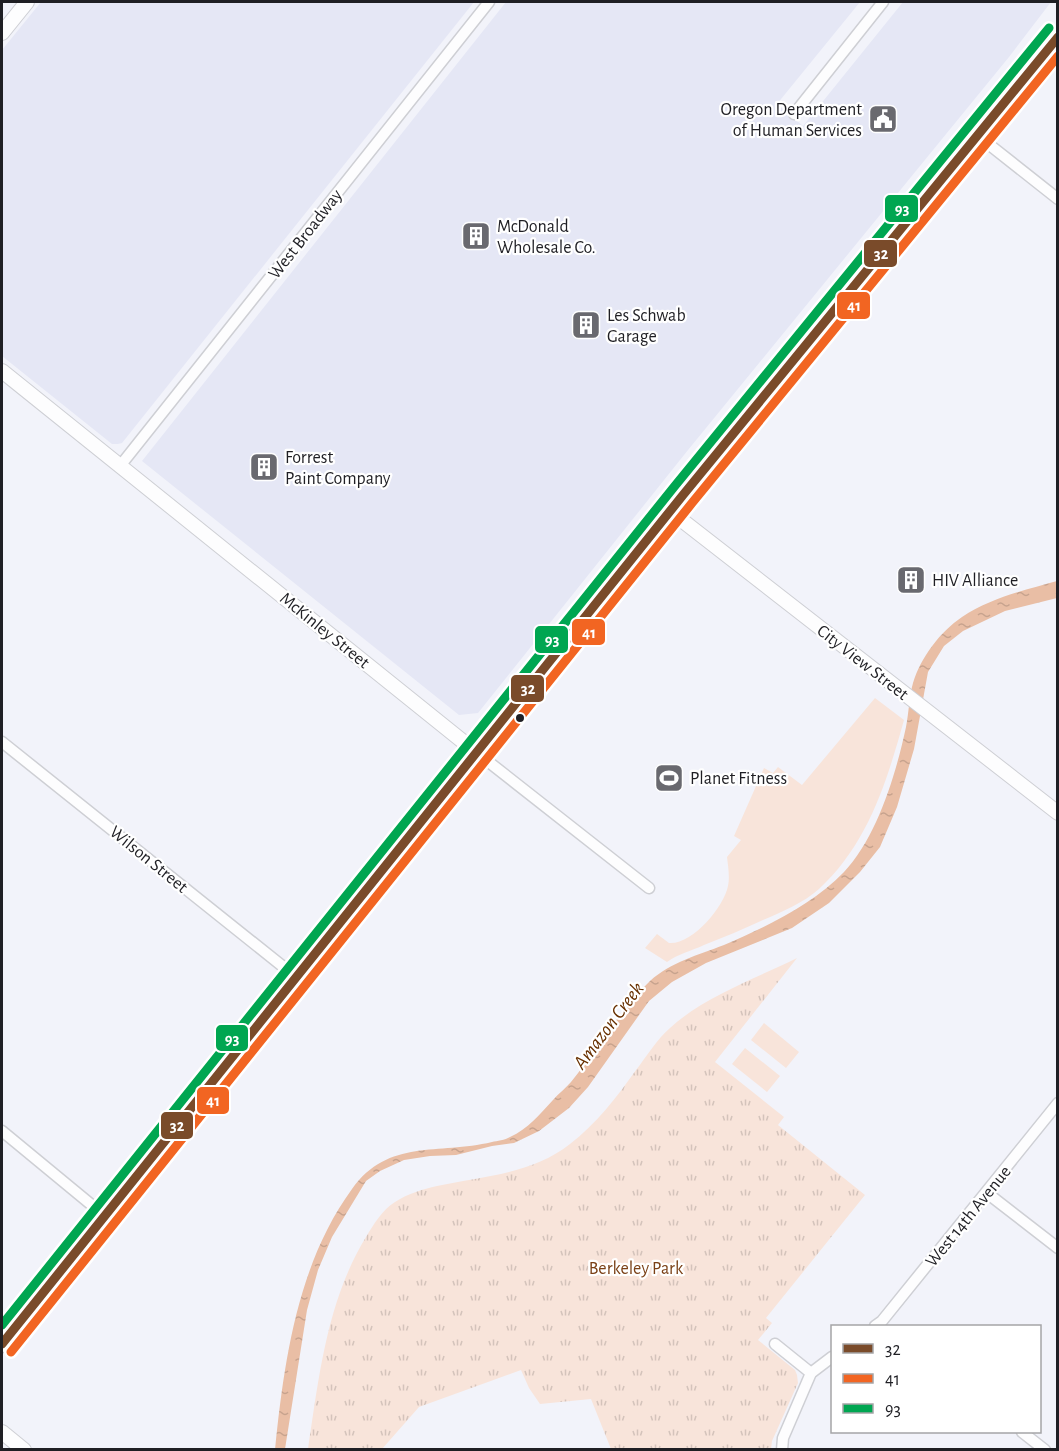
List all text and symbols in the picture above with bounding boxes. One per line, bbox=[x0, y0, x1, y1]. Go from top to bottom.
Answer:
place label: Oregon Department of Human Services bbox=[720, 101, 862, 140]
public building icon: Oregon Department of Human Services bbox=[867, 103, 899, 135]
street label: West Broadway bbox=[265, 186, 346, 283]
line badge: 93 bbox=[884, 194, 919, 223]
text: 93 bbox=[895, 201, 909, 217]
place label: McDonald Wholesale Co. bbox=[497, 218, 596, 257]
building icon: McDonald Wholesale Co. bbox=[460, 220, 492, 252]
line badge: 32 bbox=[863, 239, 898, 268]
text: 32 bbox=[874, 246, 889, 262]
line badge: 41 bbox=[836, 291, 871, 320]
text: 41 bbox=[847, 298, 861, 314]
place label: Les Schwab Garage bbox=[607, 307, 686, 346]
building icon: Les Schwab Garage bbox=[570, 309, 602, 341]
place label: Forrest Paint Company bbox=[285, 449, 391, 488]
building icon: Forrest Paint Company bbox=[248, 451, 280, 483]
building icon: HIV Alliance bbox=[895, 564, 927, 596]
place label: HIV Alliance bbox=[932, 572, 1018, 590]
street label: McKinley Street bbox=[276, 589, 373, 672]
line badge: 41 bbox=[571, 618, 606, 646]
street label: City View Street bbox=[813, 622, 912, 704]
line badge: 93 bbox=[534, 625, 569, 654]
text: 41 bbox=[582, 625, 596, 641]
text: 93 bbox=[545, 632, 559, 648]
line badge: 32 bbox=[510, 674, 545, 703]
text: 32 bbox=[521, 681, 536, 697]
unlabelled marker bbox=[514, 712, 526, 724]
sports icon: Planet Fitness bbox=[653, 762, 685, 794]
place label: Planet Fitness bbox=[690, 770, 787, 788]
street label: Wilson Street bbox=[106, 823, 191, 897]
water label: Amazon Creek bbox=[569, 978, 648, 1074]
line badge: 93 bbox=[215, 1024, 249, 1052]
text: 93 bbox=[225, 1031, 239, 1047]
line badge: 41 bbox=[196, 1086, 230, 1115]
text: 41 bbox=[206, 1093, 220, 1109]
line badge: 32 bbox=[160, 1111, 194, 1140]
text: 32 bbox=[170, 1118, 185, 1134]
street label: West 14th Avenue bbox=[923, 1163, 1015, 1271]
park label: Berkeley Park bbox=[589, 1260, 684, 1278]
legend bbox=[831, 1325, 1041, 1433]
text: 32 bbox=[885, 1341, 901, 1359]
text: 41 bbox=[885, 1371, 900, 1389]
text: 93 bbox=[885, 1401, 901, 1419]

